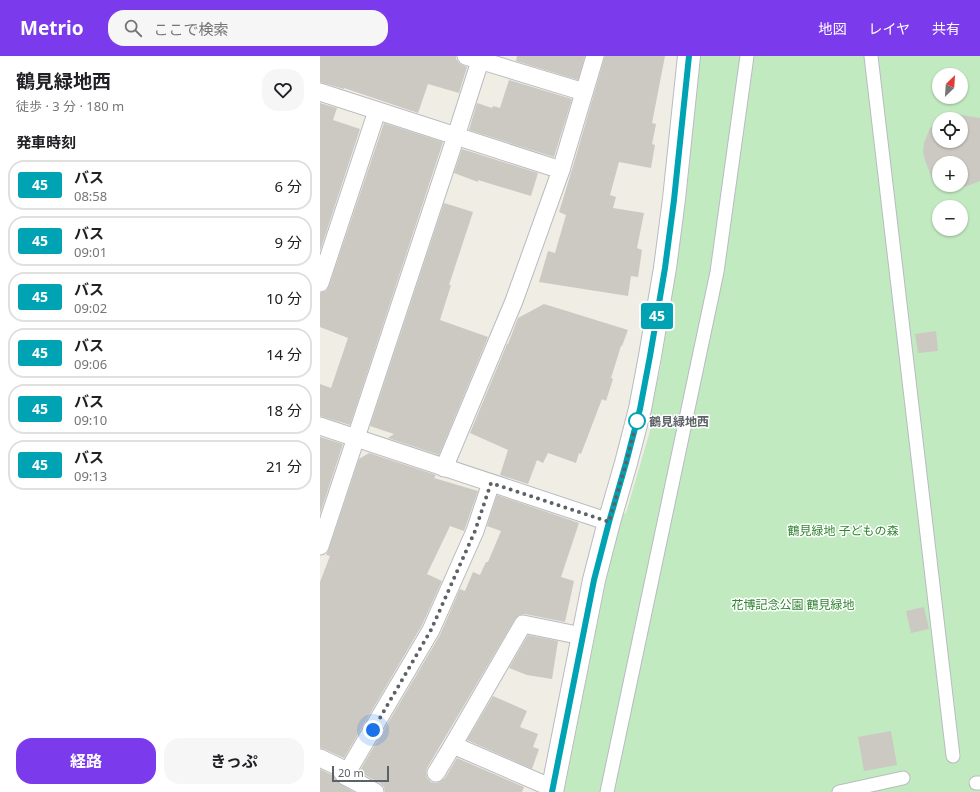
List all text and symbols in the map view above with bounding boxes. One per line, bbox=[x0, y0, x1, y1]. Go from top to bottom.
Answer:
search box bbox=[108, 10, 388, 46]
text: Metrio bbox=[20, 15, 84, 41]
icon: search bbox=[122, 17, 144, 39]
text: ここで検索 bbox=[154, 19, 229, 39]
text: 地図 bbox=[818, 19, 846, 38]
text: レイヤ bbox=[868, 19, 910, 38]
text: 共有 bbox=[932, 19, 960, 38]
text: 鶴見緑地西 bbox=[16, 68, 111, 94]
north arrow bbox=[932, 68, 968, 104]
map controls bbox=[932, 68, 968, 236]
button: heart bbox=[262, 69, 304, 111]
text: 徒歩 · 3 分 · 180 m bbox=[16, 97, 124, 115]
button: locate bbox=[932, 112, 968, 148]
text: 発車時刻 bbox=[16, 132, 76, 152]
button: + bbox=[932, 156, 968, 192]
text: バス bbox=[74, 167, 104, 187]
text: 45 bbox=[32, 175, 48, 194]
text: 6 分 bbox=[275, 176, 302, 196]
text: 08:58 bbox=[74, 187, 107, 205]
button: − bbox=[932, 200, 968, 236]
text: バス bbox=[74, 223, 104, 243]
text: 45 bbox=[32, 231, 48, 250]
text: 9 分 bbox=[275, 232, 302, 252]
text: 09:01 bbox=[74, 243, 107, 261]
text: バス bbox=[74, 279, 104, 299]
text: 45 bbox=[32, 287, 48, 306]
text: 10 分 bbox=[266, 288, 302, 308]
text: 09:02 bbox=[74, 299, 107, 317]
line badge: 45 bbox=[639, 303, 675, 329]
text: 45 bbox=[649, 306, 665, 325]
text: バス bbox=[74, 335, 104, 355]
text: 45 bbox=[32, 343, 48, 362]
text: 14 分 bbox=[266, 344, 302, 364]
text: 09:06 bbox=[74, 355, 107, 373]
text: バス bbox=[74, 391, 104, 411]
text: 45 bbox=[32, 399, 48, 418]
text: 18 分 bbox=[266, 400, 302, 420]
text: 09:10 bbox=[74, 411, 107, 429]
marker: 鶴見緑地西 bbox=[628, 412, 646, 430]
place label: 鶴見緑地西 bbox=[649, 413, 709, 430]
text: バス bbox=[74, 447, 104, 467]
text: 45 bbox=[32, 455, 48, 474]
text: 21 分 bbox=[266, 456, 302, 476]
text: 09:13 bbox=[74, 467, 107, 485]
park label: 鶴見緑地 子どもの森 bbox=[787, 522, 899, 539]
park label: 花博記念公園 鶴見緑地 bbox=[731, 596, 855, 613]
your location bbox=[363, 720, 383, 740]
button: 経路 bbox=[16, 738, 156, 784]
button: きっぷ bbox=[164, 738, 304, 784]
scale bar bbox=[332, 764, 389, 783]
text: 20 m bbox=[338, 765, 364, 780]

